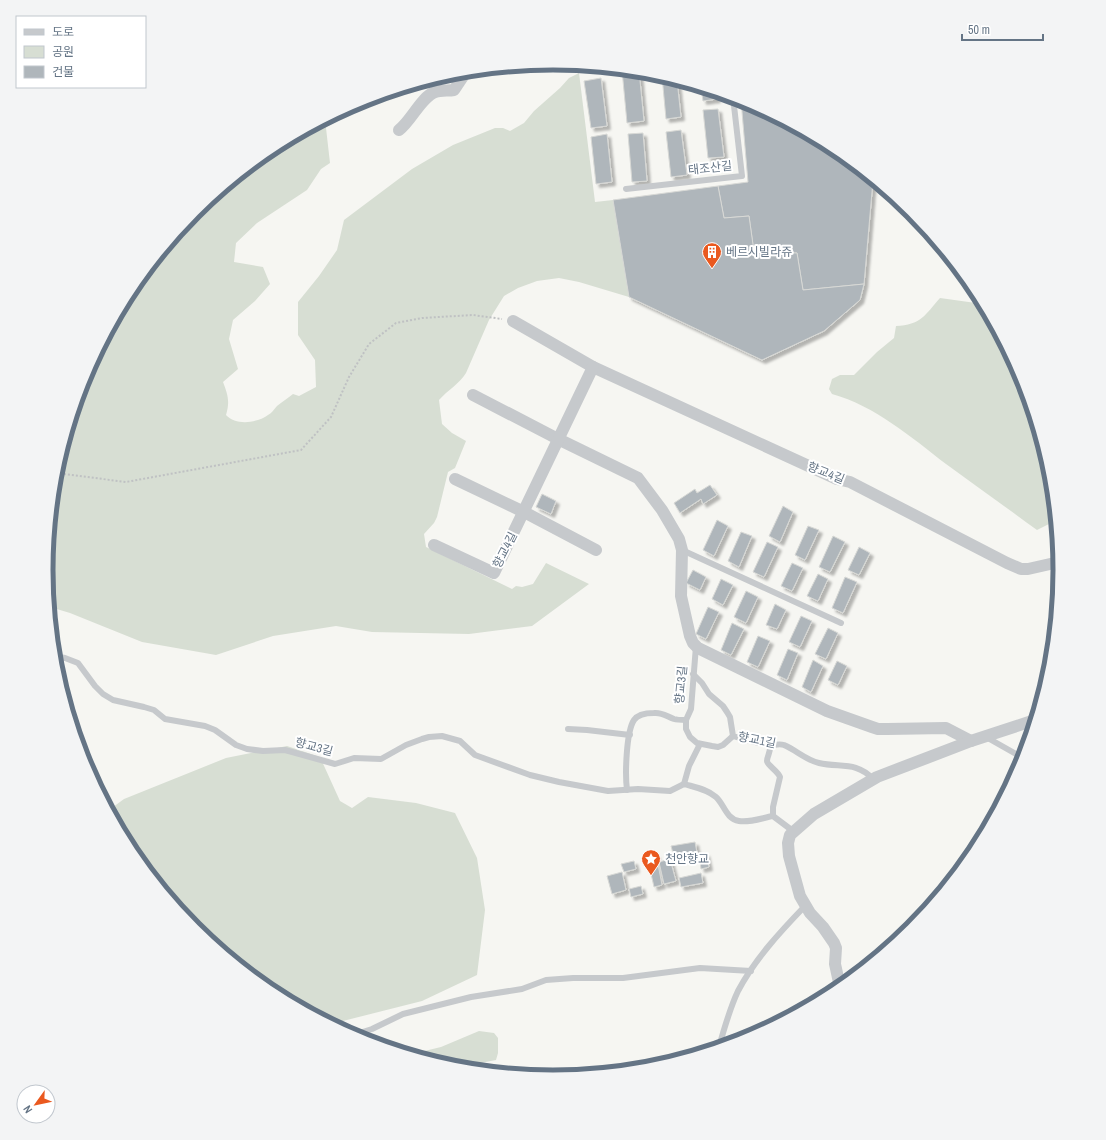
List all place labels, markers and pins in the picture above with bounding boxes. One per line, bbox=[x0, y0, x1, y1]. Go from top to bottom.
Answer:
building icon: 베르시빌라쥬 bbox=[701, 241, 723, 269]
place label: 베르시빌라쥬 bbox=[726, 244, 792, 260]
place icon: 천안향교 bbox=[640, 848, 662, 876]
place label: 천안향교 bbox=[665, 851, 709, 867]

